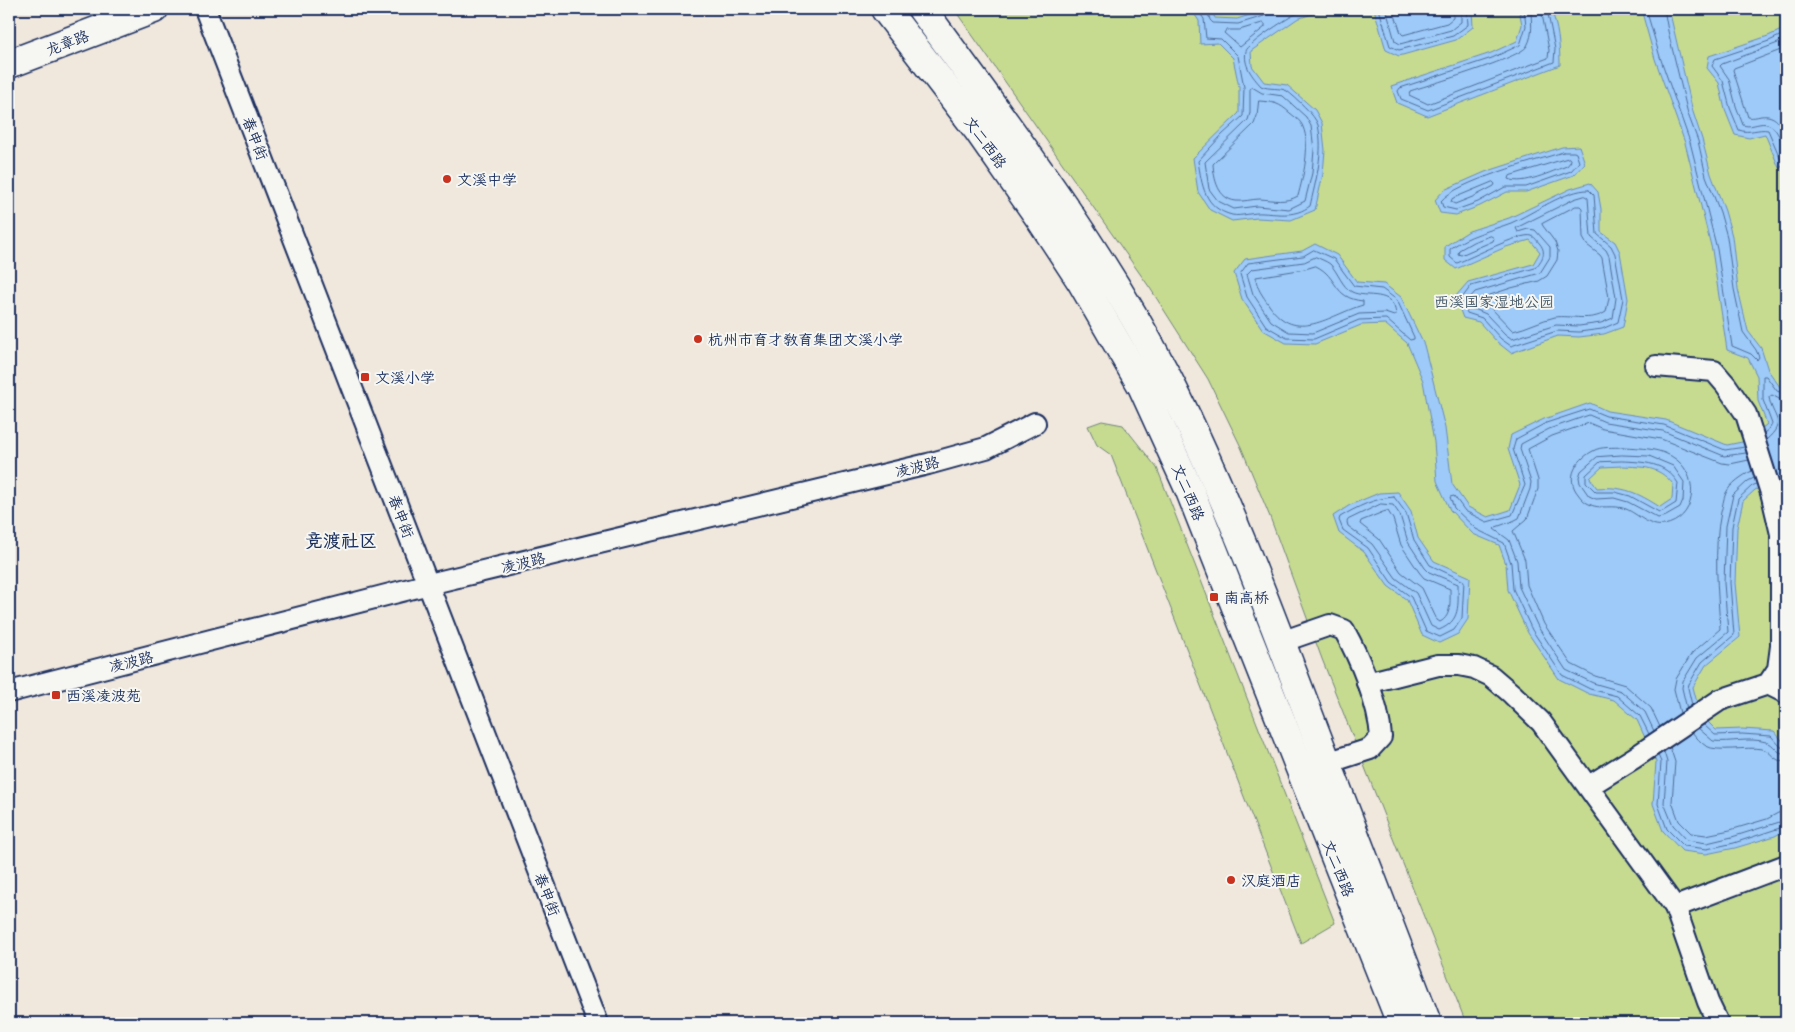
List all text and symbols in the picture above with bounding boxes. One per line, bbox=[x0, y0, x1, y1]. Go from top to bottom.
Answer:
street label: 龙章路 bbox=[42, 25, 92, 59]
street label: 文二西路 bbox=[960, 112, 1012, 172]
street label: 春申街 bbox=[239, 113, 273, 163]
place label: 文溪中学 bbox=[457, 169, 517, 189]
marker: 文溪中学 bbox=[441, 173, 453, 185]
park label: 西溪国家湿地公园 bbox=[1434, 291, 1554, 311]
place label: 杭州市育才教育集团文溪小学 bbox=[708, 329, 903, 349]
marker: 杭州市育才教育集团文溪小学 bbox=[692, 333, 704, 345]
place label: 文溪小学 bbox=[375, 367, 435, 387]
marker: 文溪小学 bbox=[359, 371, 371, 383]
street label: 凌波路 bbox=[893, 451, 941, 481]
street label: 文二西路 bbox=[1168, 460, 1210, 524]
street label: 春申街 bbox=[385, 491, 419, 541]
district label: 竞渡社区 bbox=[305, 528, 377, 552]
street label: 凌波路 bbox=[499, 547, 547, 577]
place label: 南高桥 bbox=[1224, 587, 1269, 607]
marker: 南高桥 bbox=[1208, 591, 1220, 603]
street label: 凌波路 bbox=[107, 646, 155, 676]
place label: 西溪凌波苑 bbox=[66, 685, 141, 705]
marker: 西溪凌波苑 bbox=[50, 689, 62, 701]
street label: 文二西路 bbox=[1318, 836, 1360, 900]
street label: 春申街 bbox=[531, 869, 565, 919]
place label: 汉庭酒店 bbox=[1241, 870, 1301, 890]
marker: 汉庭酒店 bbox=[1225, 874, 1237, 886]

